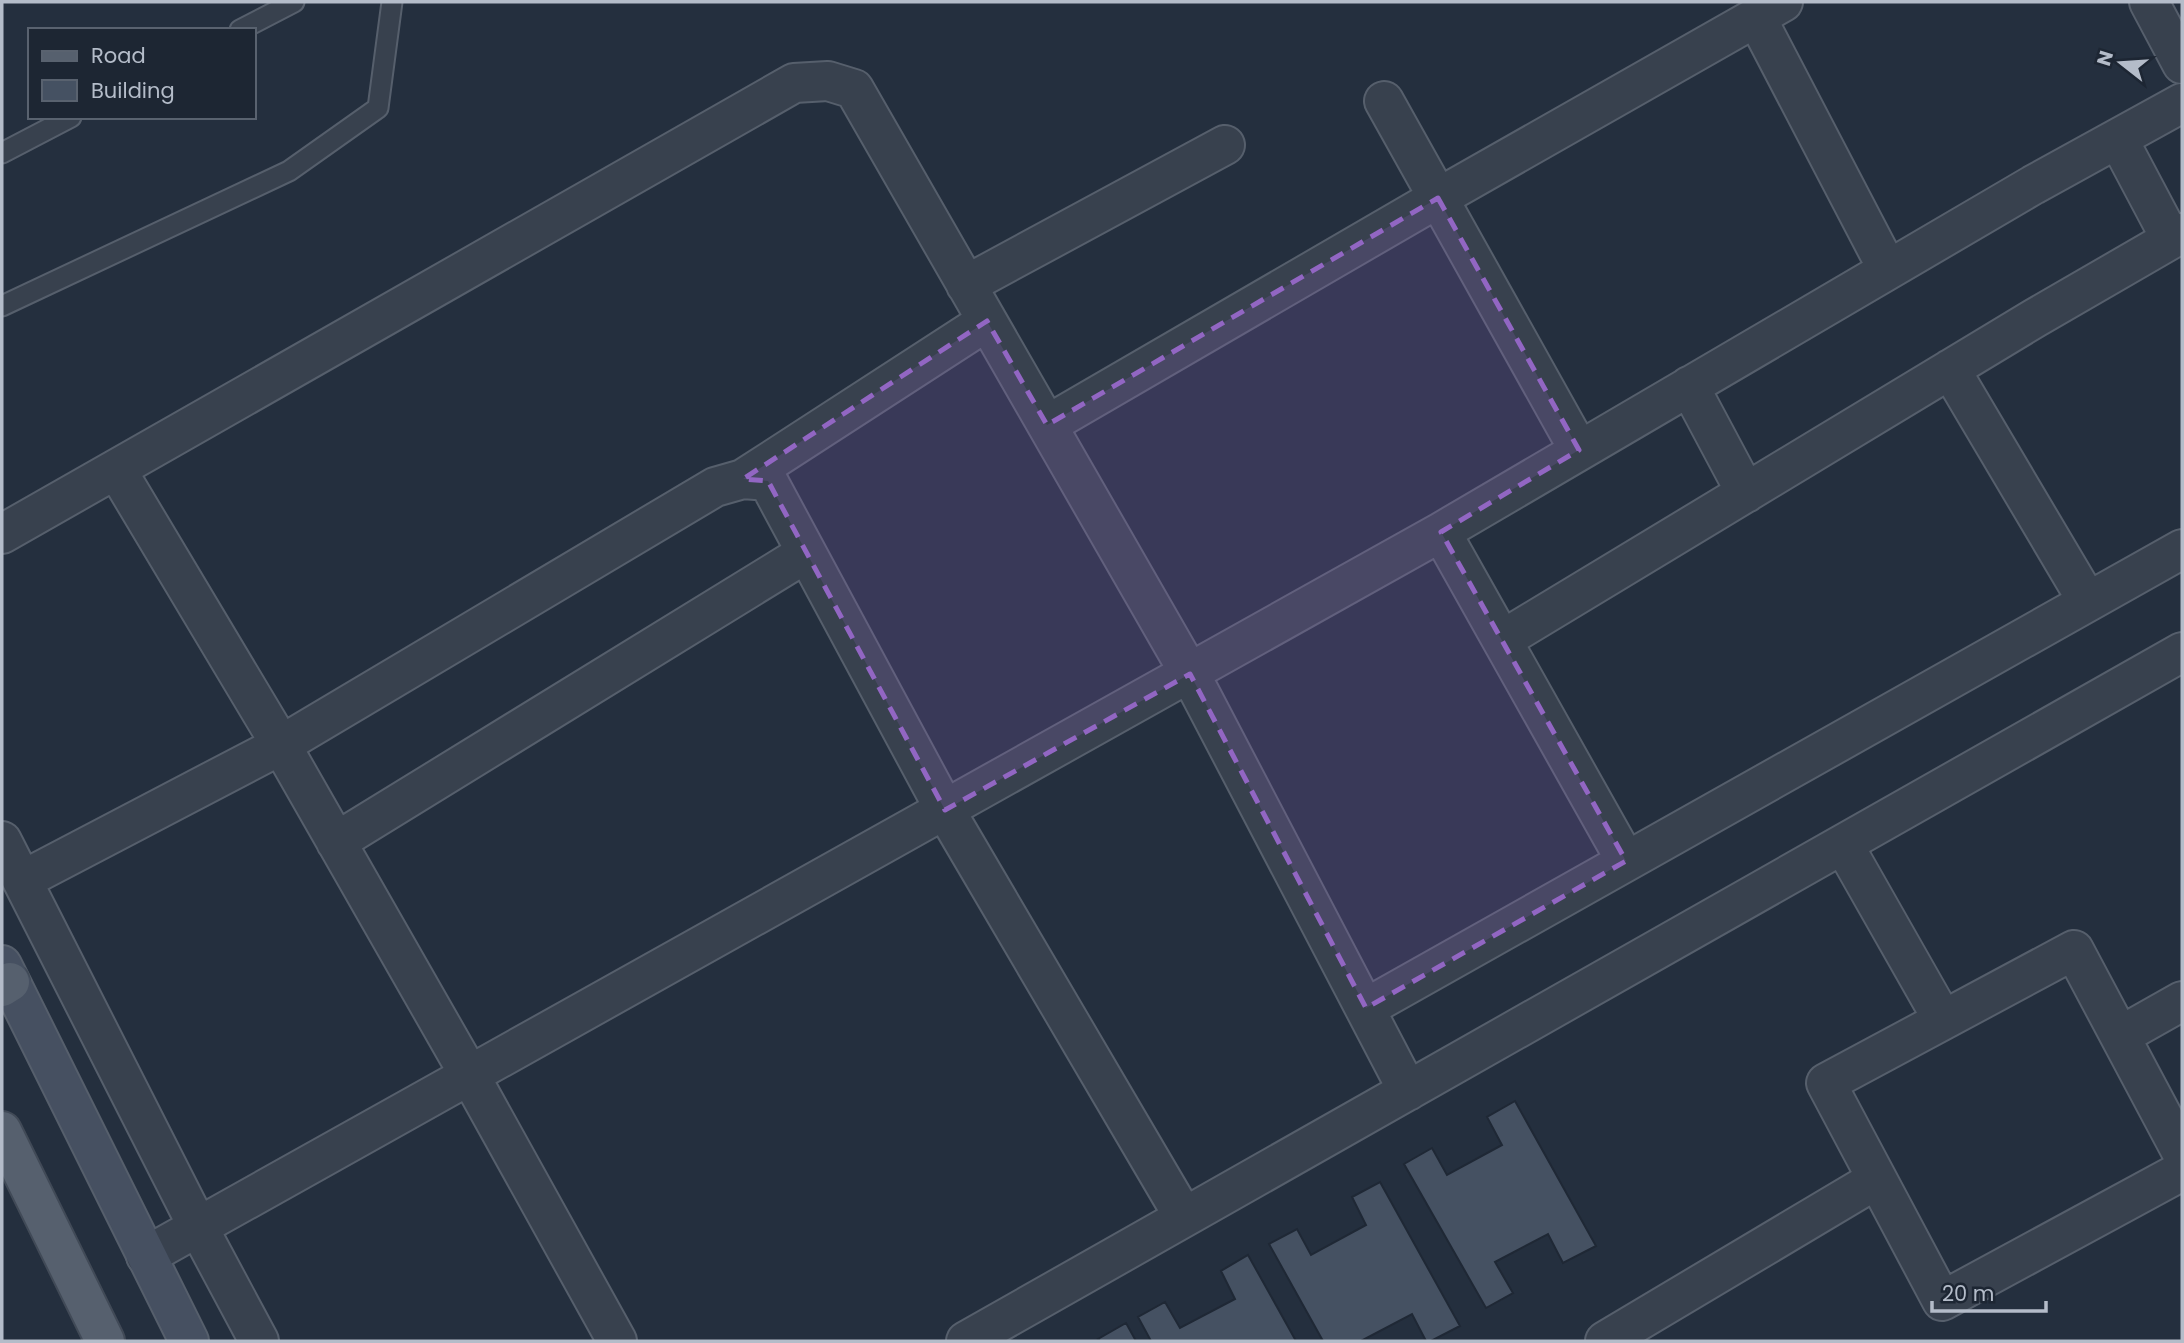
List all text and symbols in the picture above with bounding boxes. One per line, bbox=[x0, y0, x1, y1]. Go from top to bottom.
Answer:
legend bbox=[28, 28, 256, 119]
north arrow bbox=[2086, 28, 2156, 98]
text: Road bbox=[91, 41, 146, 70]
text: N bbox=[2090, 47, 2120, 69]
text: Building bbox=[91, 76, 175, 105]
scale bar bbox=[1932, 1270, 2046, 1314]
text: 20 m bbox=[1942, 1279, 1995, 1308]

